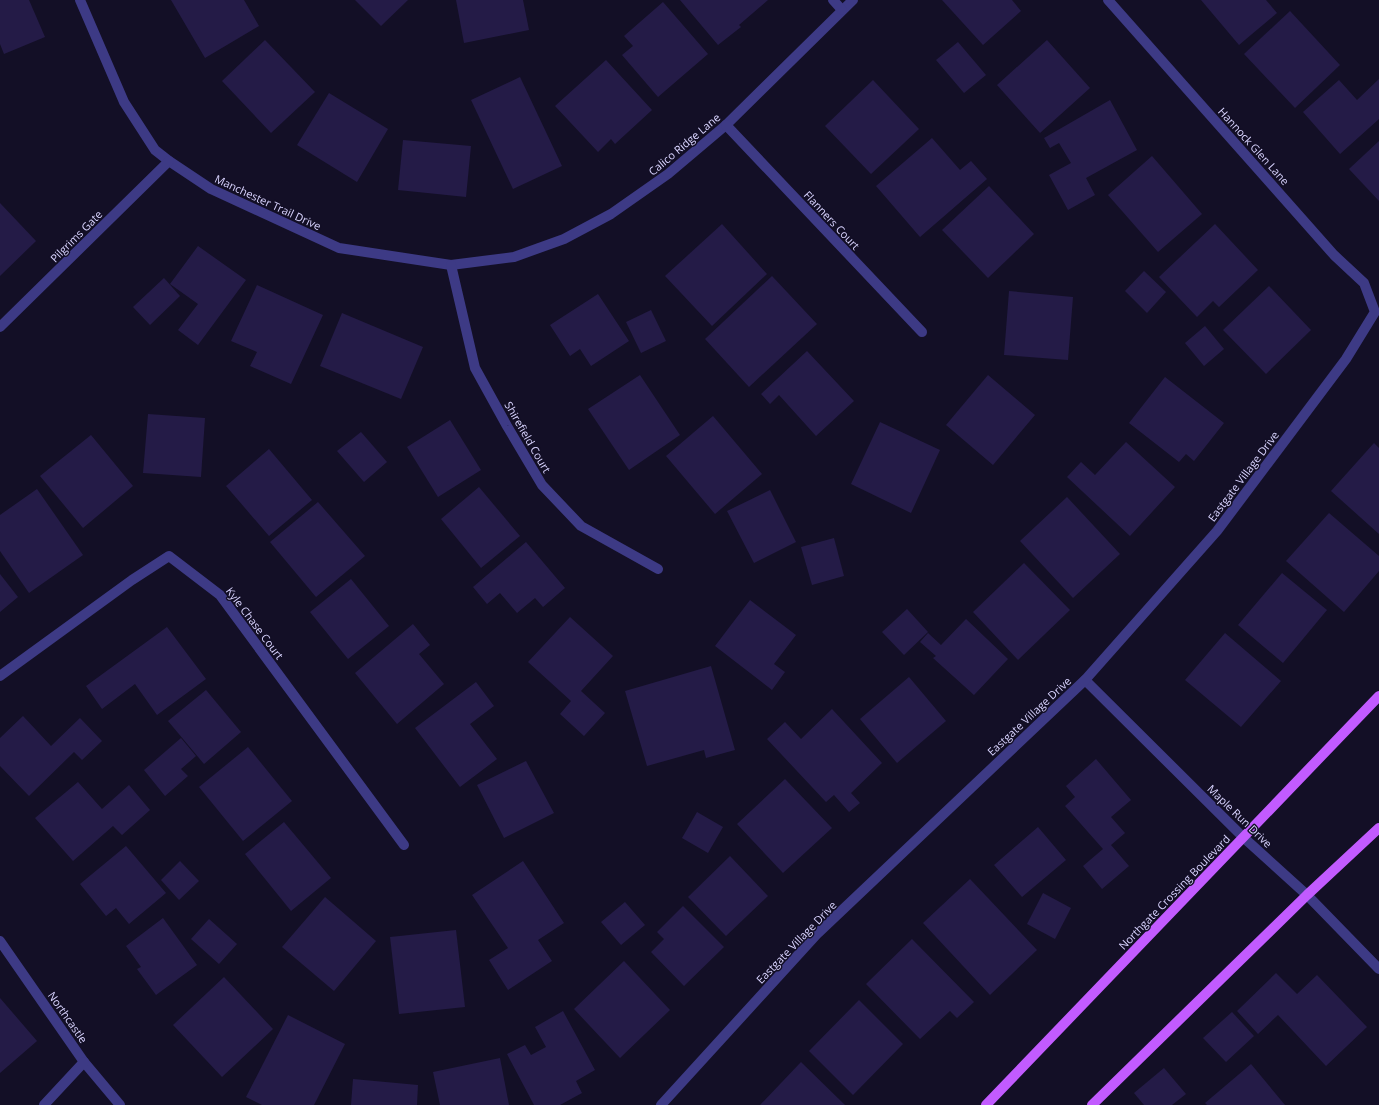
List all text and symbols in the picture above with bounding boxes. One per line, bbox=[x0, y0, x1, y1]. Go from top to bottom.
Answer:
street label: Hannock Glen Lane bbox=[1215, 104, 1293, 188]
street label: Calico Ridge Lane bbox=[645, 110, 723, 178]
street label: Manchester Trail Drive bbox=[212, 171, 324, 233]
street label: Flanners Court bbox=[801, 187, 863, 253]
street label: Pilgrims Gate bbox=[47, 207, 105, 265]
street label: Shirefield Court bbox=[502, 399, 555, 475]
street label: Eastgate Village Drive bbox=[1204, 428, 1282, 524]
street label: Kyle Chase Court bbox=[223, 584, 287, 662]
street label: Eastgate Village Drive bbox=[984, 673, 1074, 759]
street label: Maple Run Drive bbox=[1204, 781, 1276, 851]
street label: Northgate Crossing Boulevard bbox=[1115, 831, 1233, 953]
street label: Eastgate Village Drive bbox=[753, 897, 839, 987]
street label: Northcastle bbox=[45, 988, 91, 1046]

